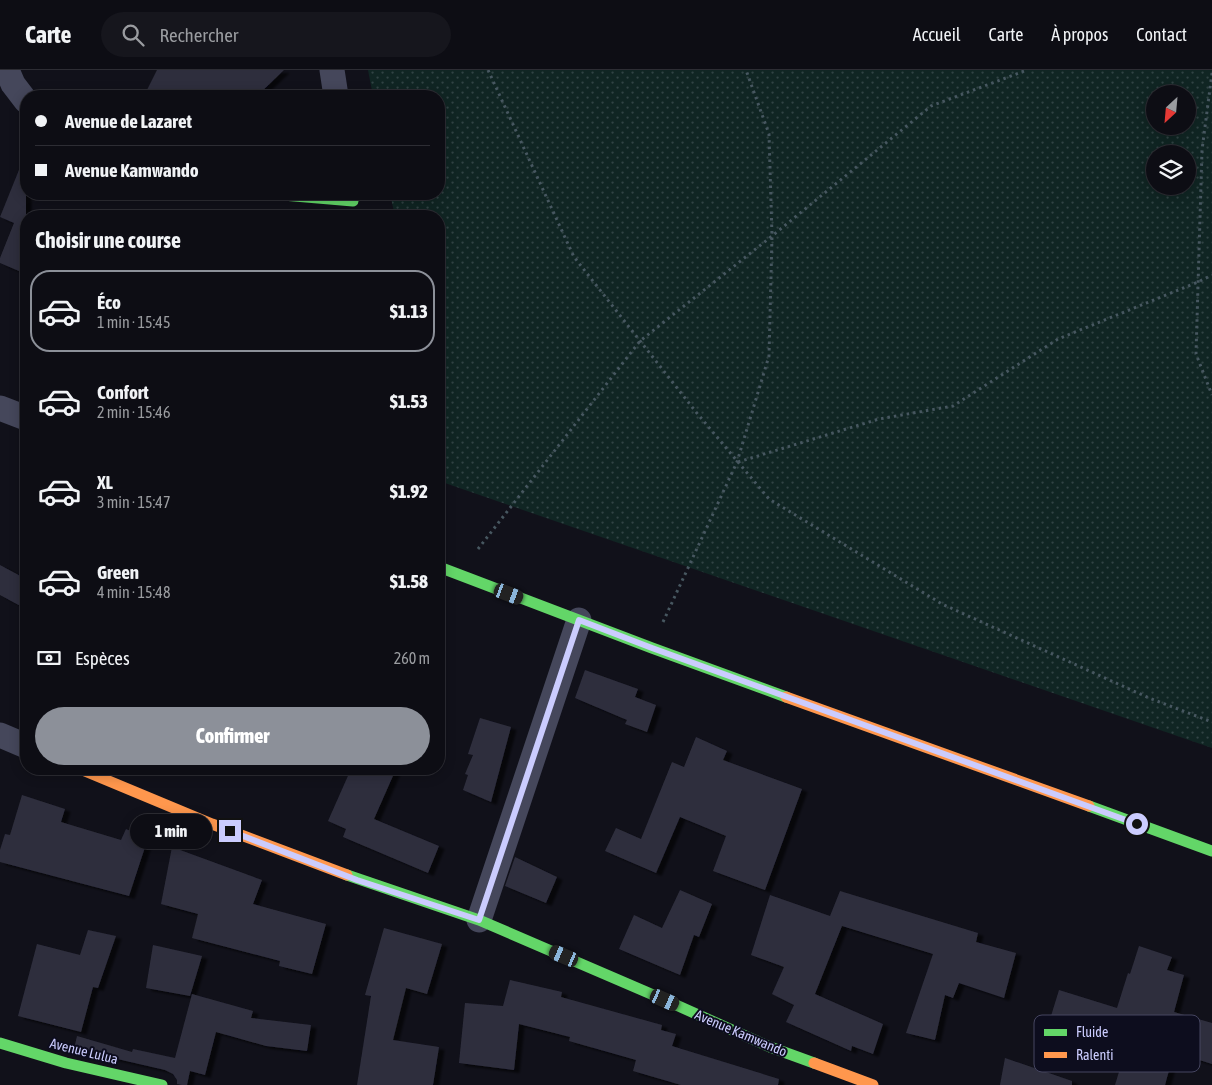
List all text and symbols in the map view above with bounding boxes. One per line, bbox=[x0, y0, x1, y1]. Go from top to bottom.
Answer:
search box bbox=[101, 12, 451, 57]
text: Carte bbox=[25, 21, 71, 48]
icon: search bbox=[119, 21, 147, 49]
text: Rechercher bbox=[159, 24, 238, 46]
text: Accueil bbox=[913, 24, 961, 45]
text: Carte bbox=[989, 24, 1023, 45]
text: À propos bbox=[1051, 24, 1108, 45]
text: Contact bbox=[1136, 24, 1187, 45]
north arrow bbox=[1146, 85, 1196, 135]
map controls bbox=[1146, 85, 1196, 195]
text: Avenue de Lazaret bbox=[65, 110, 192, 132]
button: layers bbox=[1146, 145, 1196, 195]
text: Avenue Kamwando bbox=[65, 159, 199, 181]
text: Choisir une course bbox=[35, 227, 181, 253]
icon: car bbox=[37, 289, 82, 334]
text: Éco bbox=[97, 291, 121, 313]
text: $1.13 bbox=[390, 300, 428, 322]
text: 1 min · 15:45 bbox=[97, 313, 170, 331]
icon: car bbox=[37, 379, 82, 424]
text: Confort bbox=[97, 381, 149, 403]
text: $1.53 bbox=[390, 390, 428, 412]
text: 2 min · 15:46 bbox=[97, 403, 170, 421]
icon: car bbox=[37, 469, 82, 514]
text: XL bbox=[97, 471, 113, 493]
text: $1.92 bbox=[390, 480, 428, 502]
text: 3 min · 15:47 bbox=[97, 493, 170, 511]
icon: car bbox=[37, 559, 82, 604]
text: Green bbox=[97, 561, 139, 583]
text: $1.58 bbox=[390, 570, 428, 592]
car bbox=[492, 582, 525, 606]
text: 4 min · 15:48 bbox=[97, 583, 170, 601]
icon: cash bbox=[35, 644, 63, 672]
text: Espèces bbox=[75, 647, 130, 669]
text: 260 m bbox=[394, 649, 430, 667]
button: Confirmer bbox=[35, 707, 430, 765]
route start bbox=[1126, 813, 1148, 835]
callout: 1 min bbox=[130, 814, 212, 848]
route end bbox=[219, 820, 241, 842]
text: 1 min bbox=[155, 822, 187, 840]
car bbox=[547, 943, 580, 969]
car bbox=[648, 987, 681, 1013]
street label: Avenue Kamwando bbox=[693, 1006, 789, 1060]
legend bbox=[1034, 1015, 1200, 1072]
text: Fluide bbox=[1076, 1024, 1108, 1040]
street label: Avenue Lulua bbox=[48, 1035, 120, 1067]
text: Ralenti bbox=[1076, 1047, 1113, 1063]

